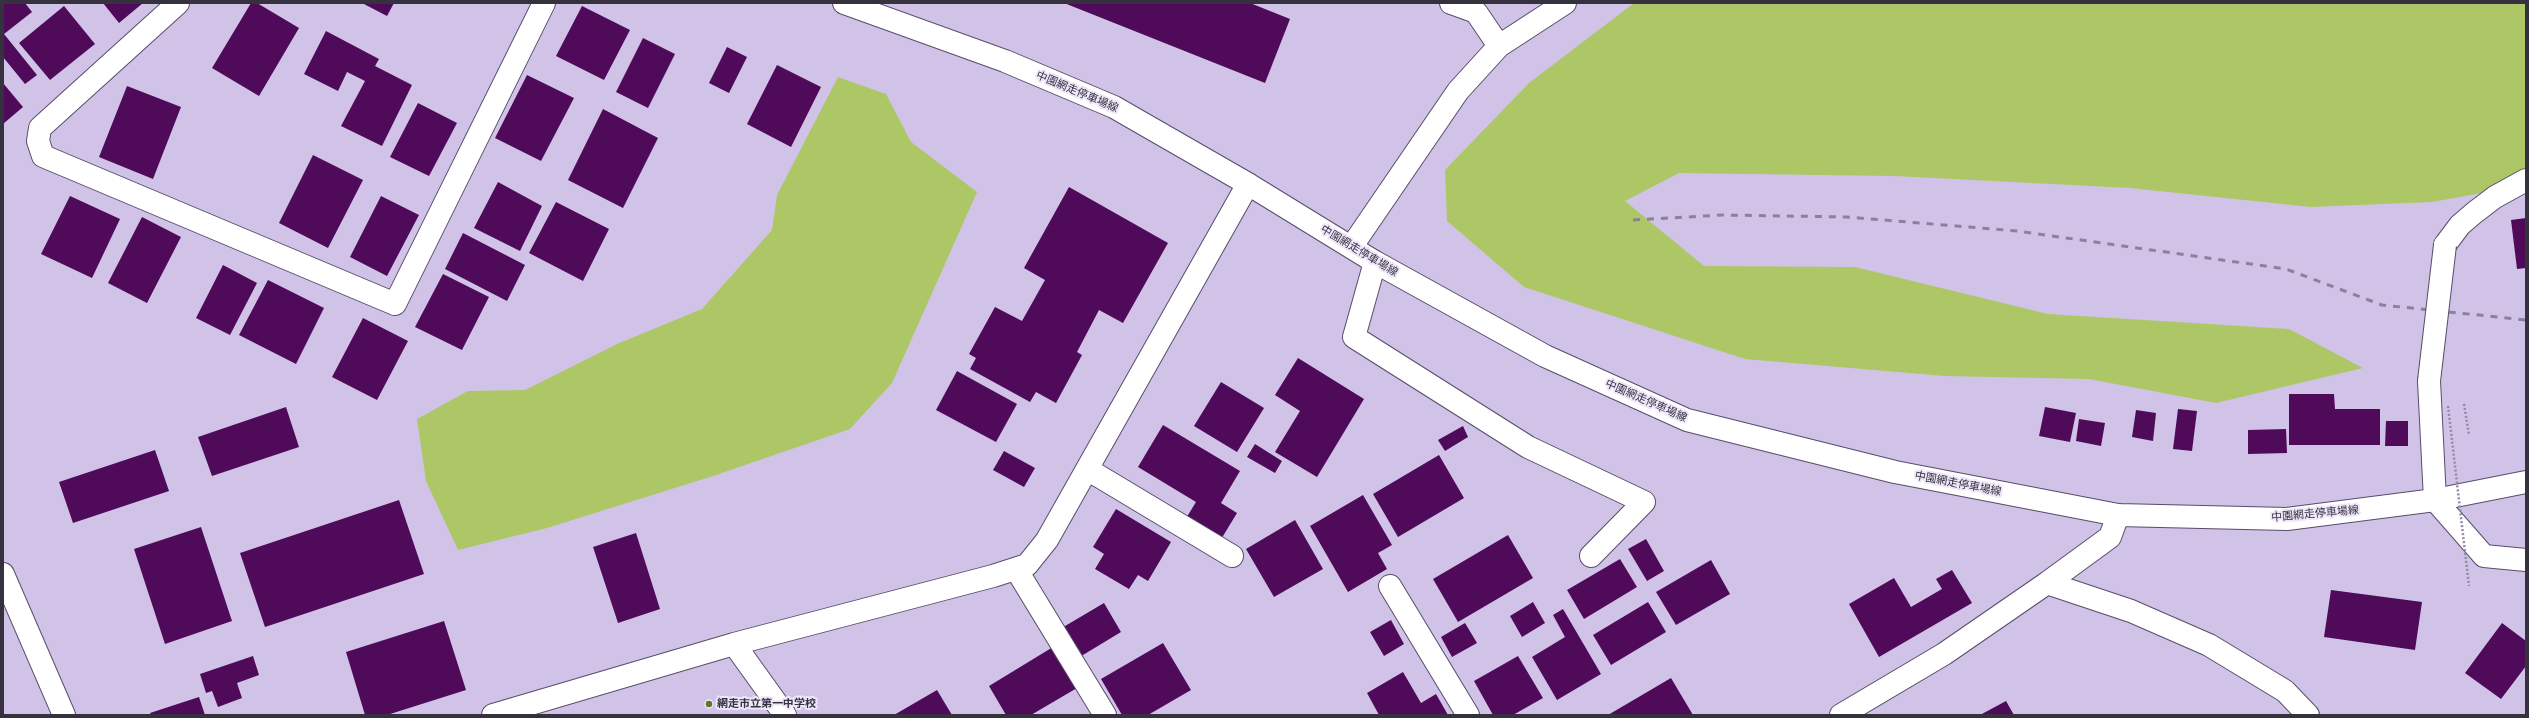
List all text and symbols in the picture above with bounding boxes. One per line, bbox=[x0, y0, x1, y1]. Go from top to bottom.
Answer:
street label: 中園網走停車場線 bbox=[1034, 69, 1120, 115]
street label: 中園網走停車場線 bbox=[1318, 223, 1400, 279]
street label: 中園網走停車場線 bbox=[1603, 377, 1689, 425]
street label: 中園網走停車場線 bbox=[1914, 469, 2002, 499]
street label: 中園網走停車場線 bbox=[2271, 504, 2359, 524]
place label: 網走市立第一中学校 bbox=[717, 697, 816, 711]
marker: 網走市立第一中学校 bbox=[704, 699, 714, 709]

